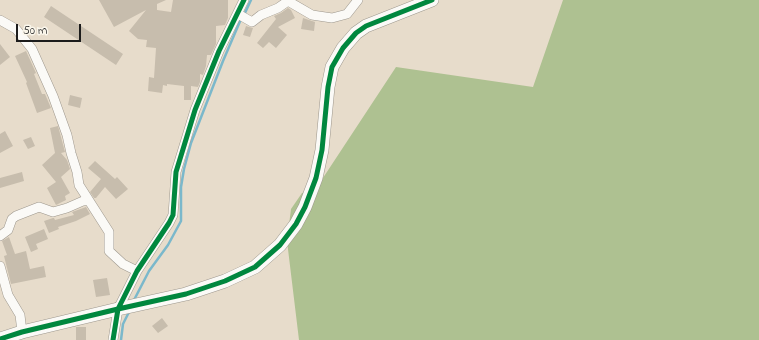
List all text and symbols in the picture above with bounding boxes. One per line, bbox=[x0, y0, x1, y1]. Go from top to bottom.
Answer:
scale bar bbox=[18, 16, 83, 42]
text: 50 m bbox=[23, 22, 47, 40]

